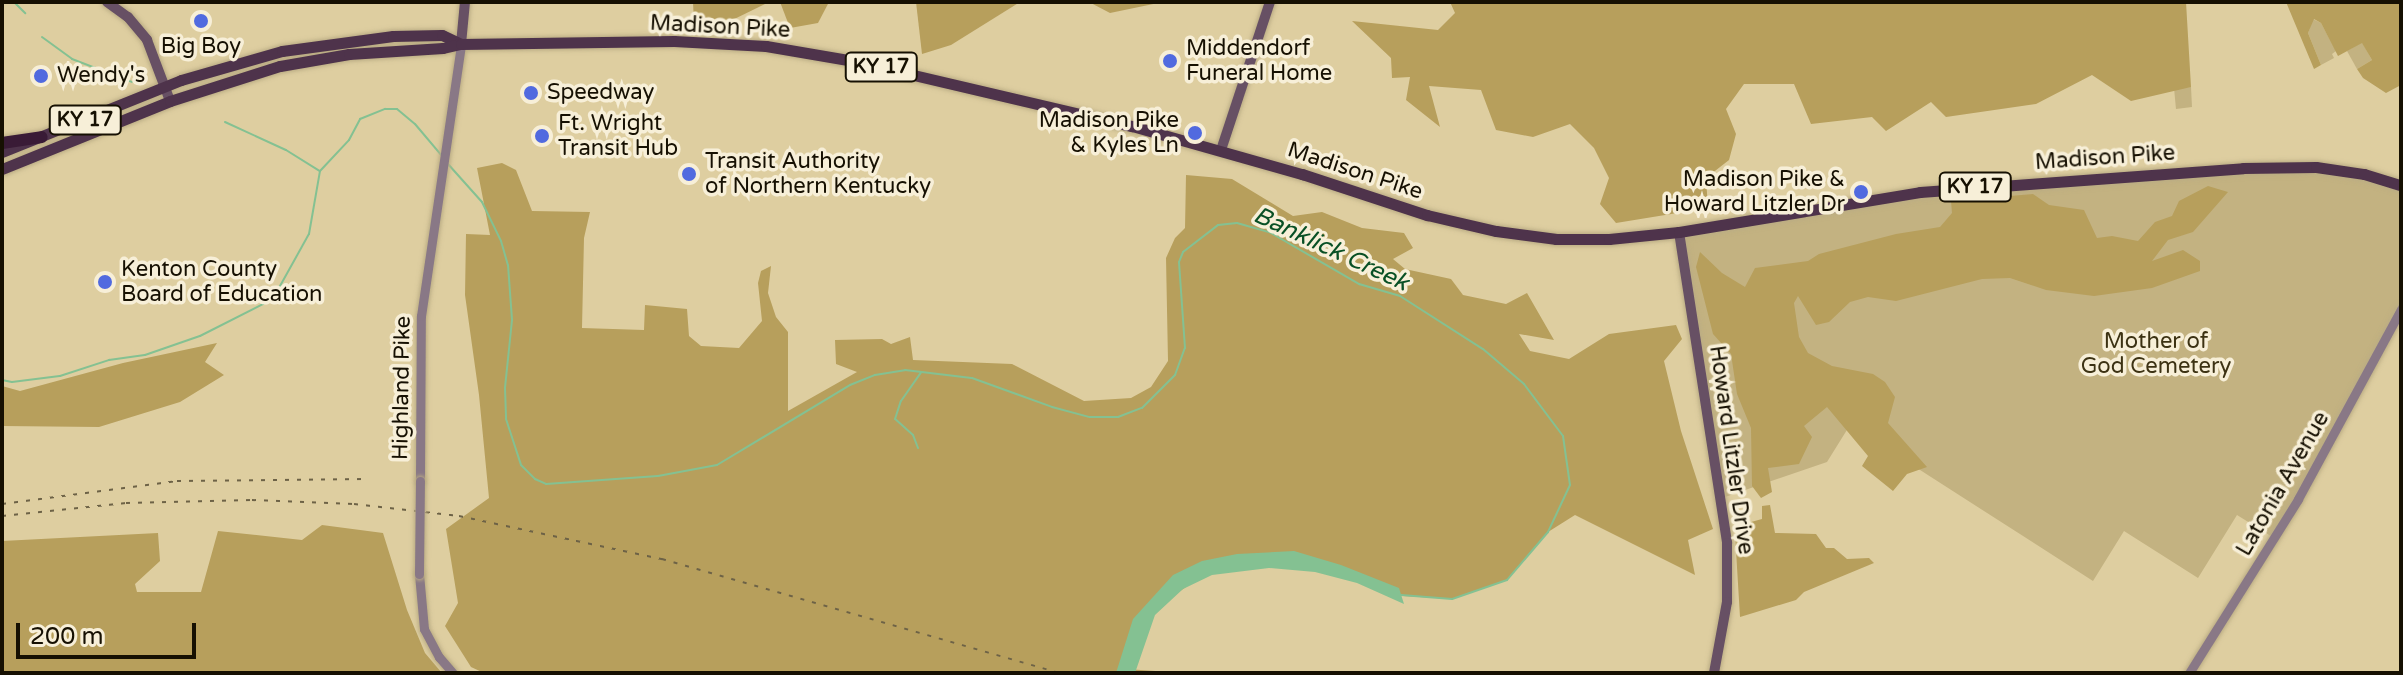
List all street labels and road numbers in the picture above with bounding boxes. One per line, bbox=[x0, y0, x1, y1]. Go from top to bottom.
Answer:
street label: Madison Pike bbox=[649, 10, 791, 44]
road number: KY 17 bbox=[843, 51, 919, 83]
road number: KY 17 bbox=[47, 104, 123, 136]
street label: Madison Pike bbox=[1284, 137, 1426, 205]
street label: Madison Pike bbox=[2034, 140, 2176, 176]
road number: KY 17 bbox=[1937, 171, 2013, 203]
street label: Highland Pike bbox=[388, 316, 416, 460]
street label: Howard Litzler Drive bbox=[1703, 344, 1759, 556]
street label: Latonia Avenue bbox=[2231, 407, 2335, 561]

